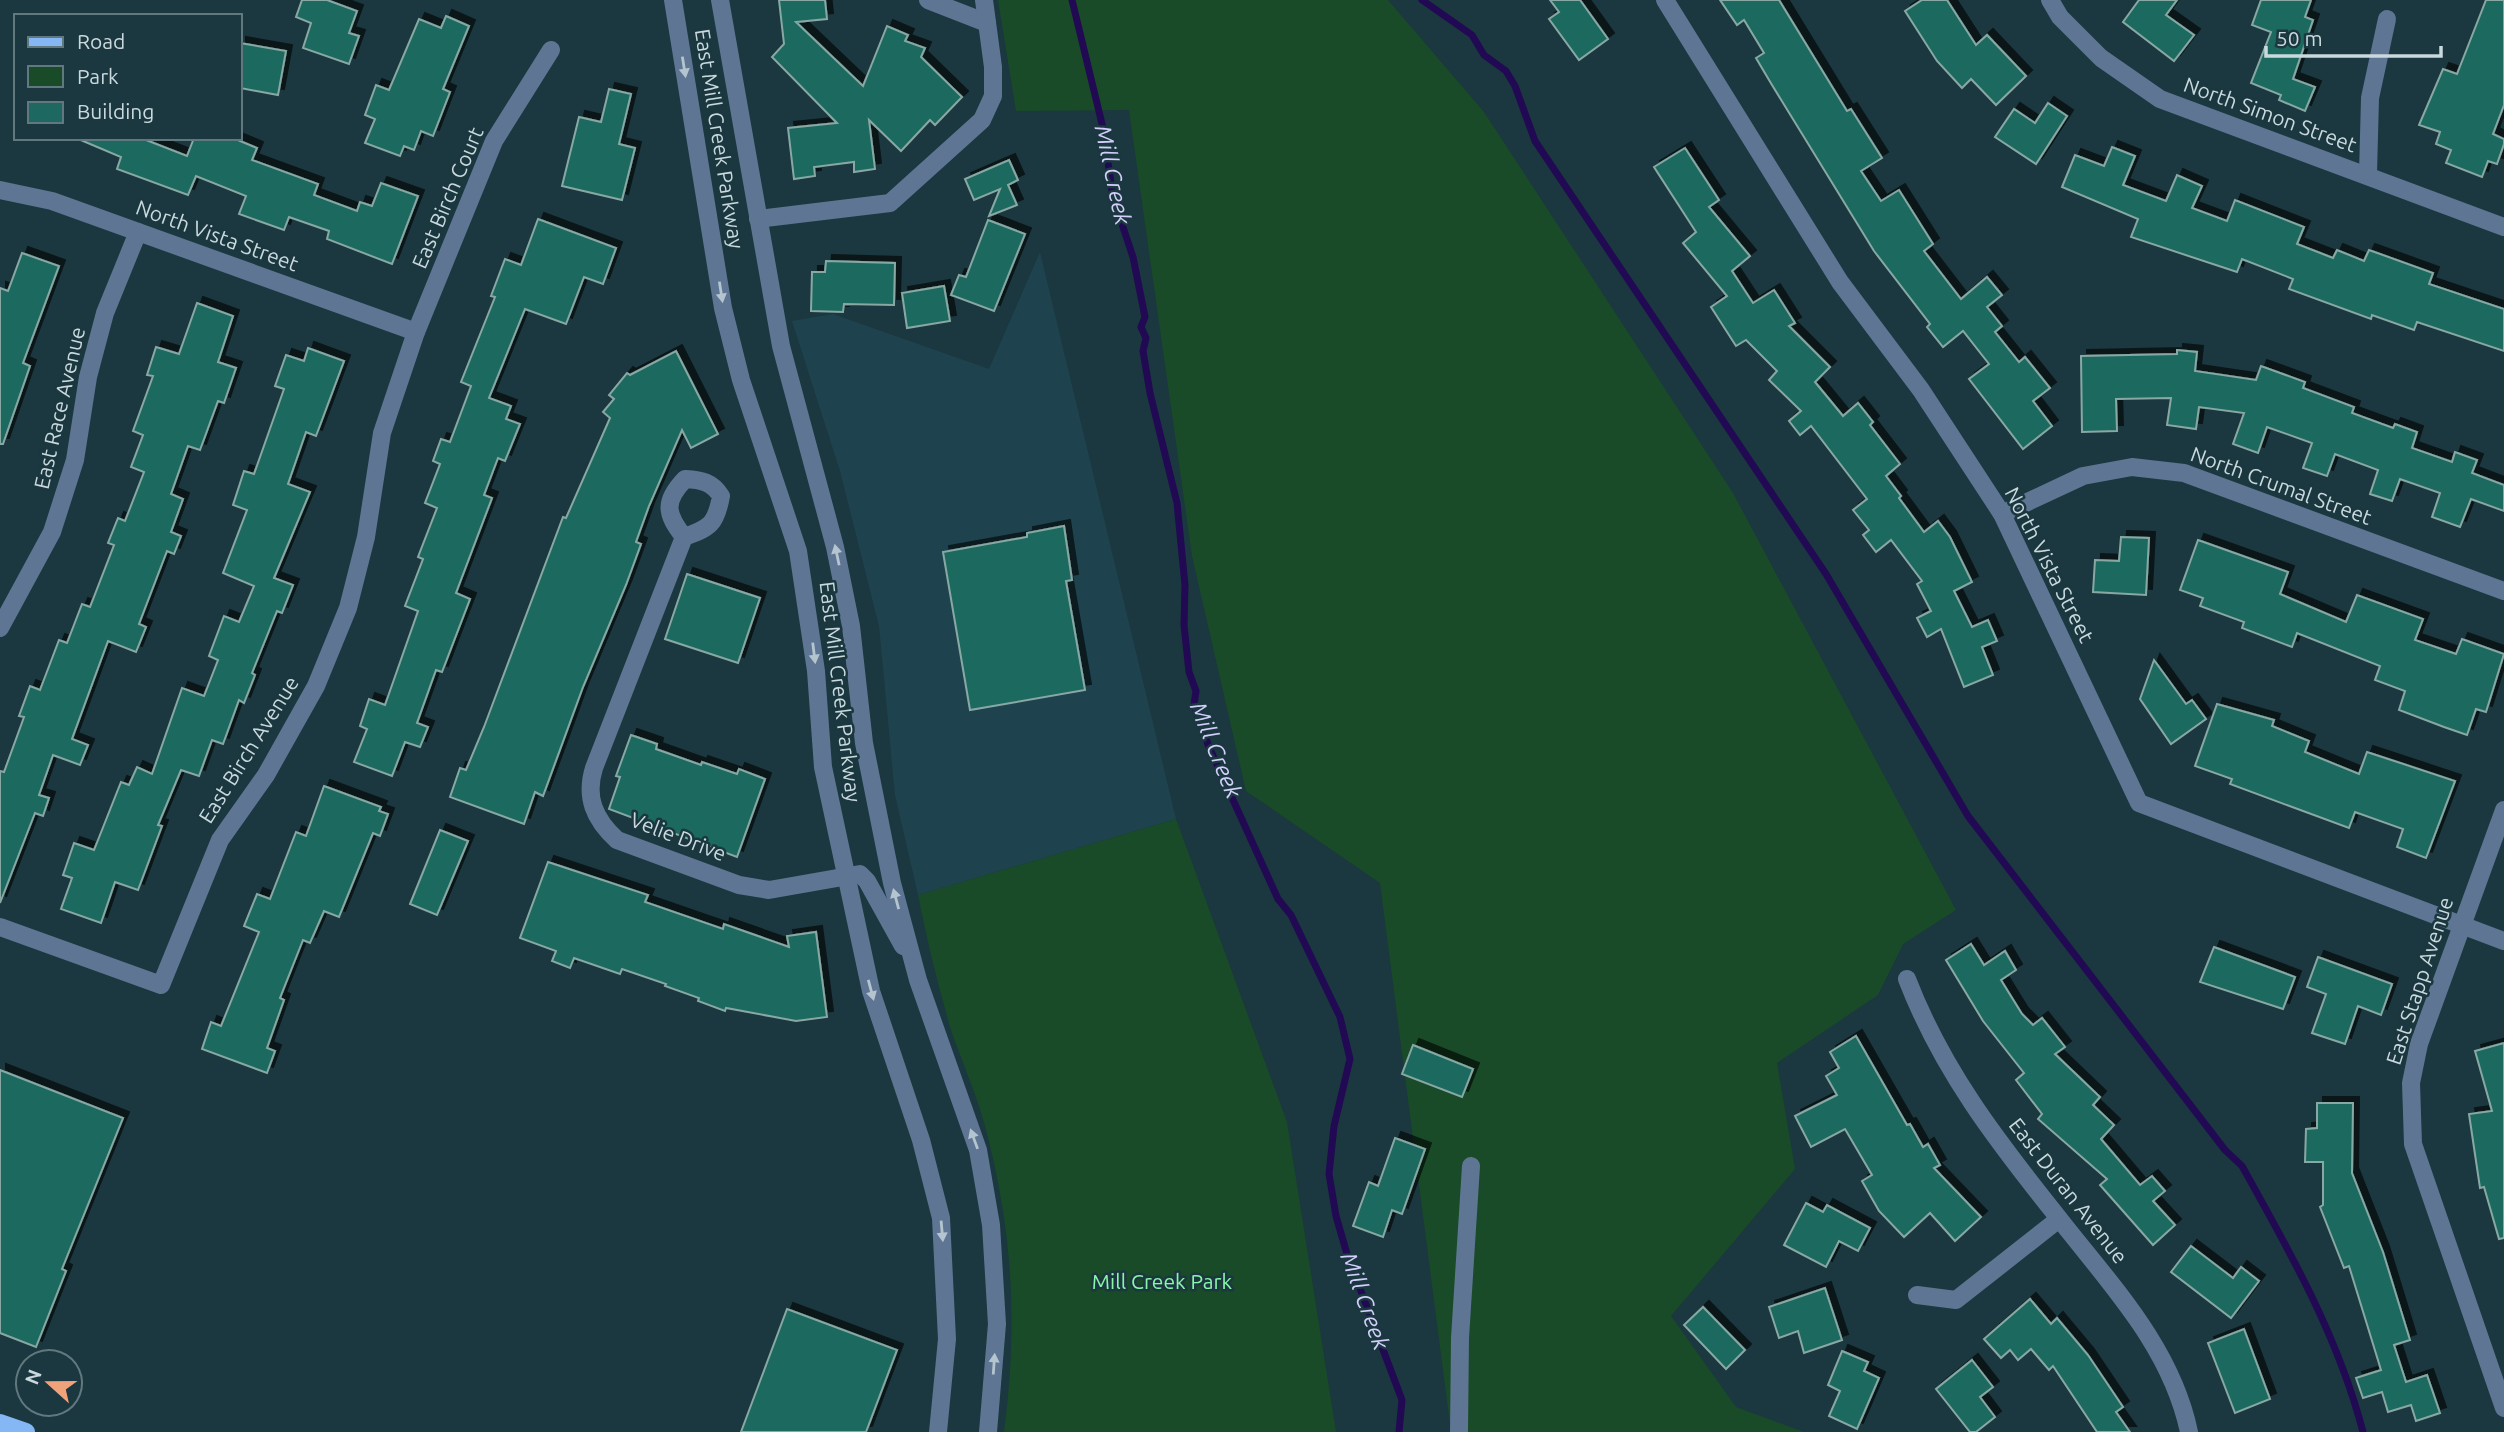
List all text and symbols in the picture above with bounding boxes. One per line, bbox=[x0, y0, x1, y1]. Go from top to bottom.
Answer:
legend bbox=[14, 14, 242, 140]
scale bar bbox=[2266, 14, 2441, 58]
text: 50 m bbox=[2276, 26, 2323, 50]
street label: East Mill Creek Parkway bbox=[691, 27, 749, 250]
text: Road bbox=[77, 29, 125, 53]
one-way arrow bbox=[679, 56, 690, 78]
text: Park bbox=[77, 64, 119, 88]
street label: North Simon Street bbox=[2181, 72, 2360, 157]
text: Building bbox=[77, 99, 154, 123]
street label: East Birch Court bbox=[407, 123, 488, 272]
water label: Mill Creek bbox=[1091, 123, 1136, 227]
street label: North Vista Street bbox=[133, 195, 302, 276]
one-way arrow bbox=[716, 281, 727, 303]
street label: East Race Avenue bbox=[29, 324, 89, 491]
street label: North Crumal Street bbox=[2188, 441, 2375, 529]
street label: North Vista Street bbox=[2000, 483, 2099, 646]
one-way arrow bbox=[831, 544, 842, 566]
street label: East Mill Creek Parkway bbox=[816, 580, 866, 804]
one-way arrow bbox=[808, 643, 819, 665]
street label: East Birch Avenue bbox=[193, 672, 303, 827]
water label: Mill Creek bbox=[1186, 698, 1247, 802]
street label: Velie Drive bbox=[627, 807, 730, 865]
one-way arrow bbox=[890, 888, 901, 910]
street label: East Stapp Avenue bbox=[2381, 894, 2457, 1068]
one-way arrow bbox=[866, 979, 877, 1001]
street label: East Duran Avenue bbox=[2005, 1113, 2133, 1268]
one-way arrow bbox=[968, 1128, 979, 1149]
one-way arrow bbox=[937, 1220, 948, 1242]
water label: Mill Creek bbox=[1336, 1249, 1395, 1353]
park label: Mill Creek Park bbox=[1092, 1269, 1233, 1293]
north arrow bbox=[14, 1348, 84, 1418]
one-way arrow bbox=[988, 1353, 999, 1375]
text: N bbox=[20, 1366, 46, 1387]

